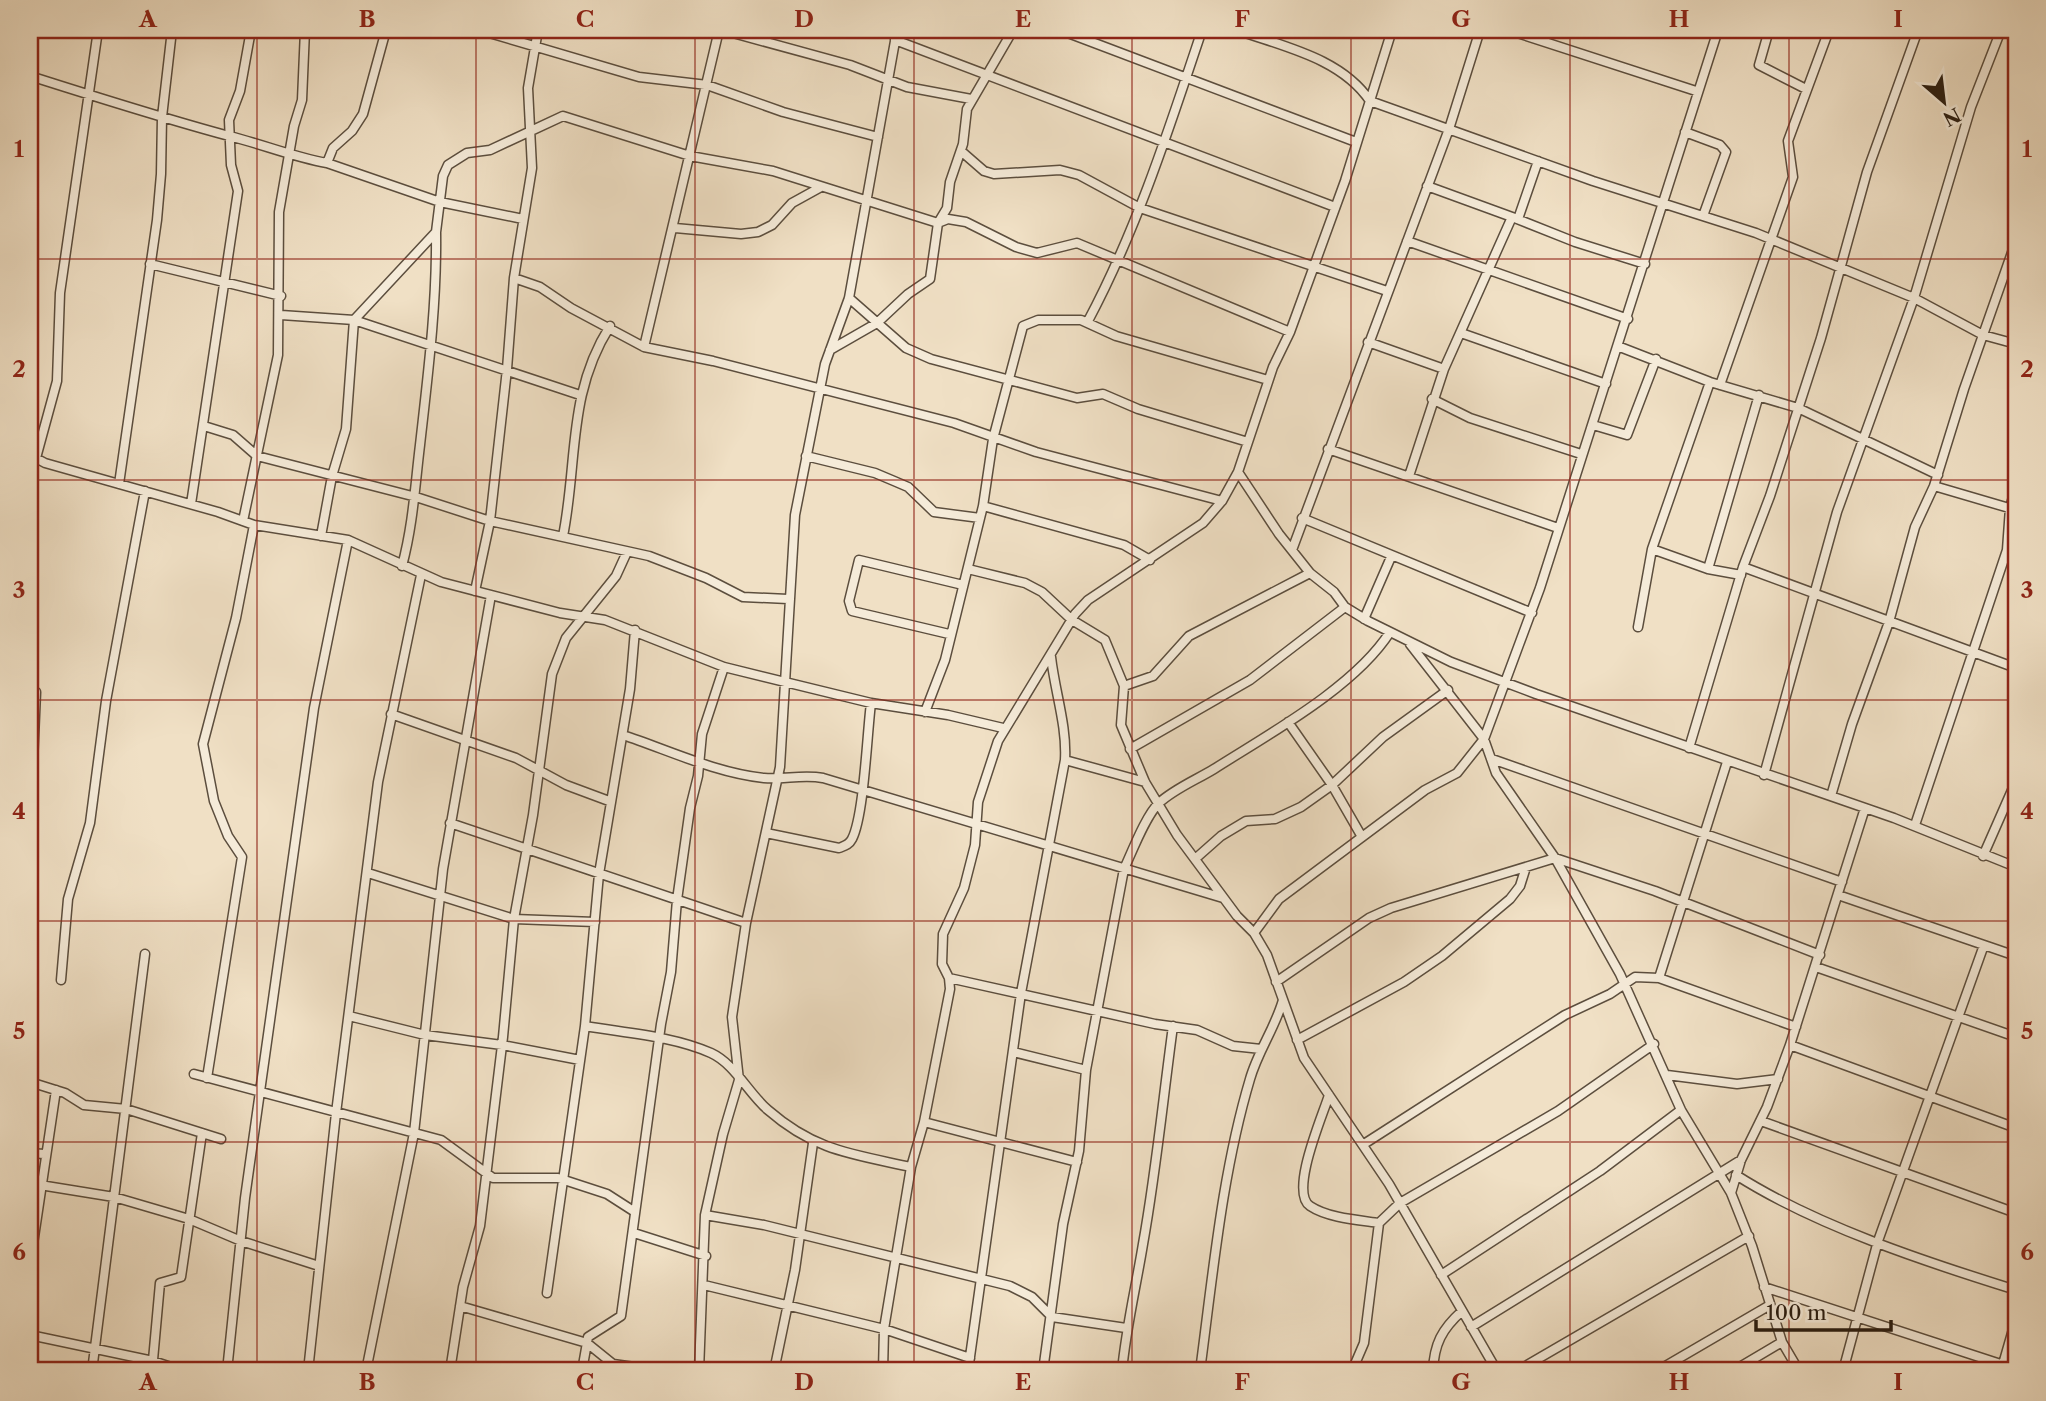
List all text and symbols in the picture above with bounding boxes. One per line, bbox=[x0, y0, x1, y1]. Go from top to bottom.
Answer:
text: A bbox=[138, 5, 158, 33]
text: B bbox=[358, 5, 376, 33]
text: C bbox=[576, 5, 594, 33]
text: D bbox=[794, 5, 814, 33]
text: E bbox=[1015, 5, 1031, 33]
text: F bbox=[1234, 5, 1250, 33]
text: G bbox=[1451, 5, 1471, 33]
text: H bbox=[1669, 5, 1690, 33]
text: I bbox=[1893, 5, 1903, 33]
north arrow bbox=[1910, 66, 1980, 136]
text: N bbox=[1939, 103, 1964, 131]
text: 1 bbox=[14, 135, 25, 163]
text: 1 bbox=[2022, 135, 2033, 163]
text: 2 bbox=[12, 355, 26, 383]
text: 2 bbox=[2020, 355, 2034, 383]
text: 3 bbox=[13, 576, 26, 604]
text: 3 bbox=[2021, 576, 2034, 604]
text: 4 bbox=[12, 797, 26, 825]
text: 4 bbox=[2020, 797, 2034, 825]
text: 5 bbox=[13, 1017, 25, 1045]
text: 5 bbox=[2021, 1017, 2033, 1045]
text: 6 bbox=[12, 1238, 26, 1266]
text: 6 bbox=[2020, 1238, 2034, 1266]
scale bar bbox=[1756, 1289, 1890, 1333]
text: 100 m bbox=[1766, 1300, 1827, 1325]
text: A bbox=[138, 1368, 158, 1396]
text: B bbox=[358, 1368, 376, 1396]
text: C bbox=[576, 1368, 594, 1396]
text: D bbox=[794, 1368, 814, 1396]
text: E bbox=[1015, 1368, 1031, 1396]
text: F bbox=[1234, 1368, 1250, 1396]
text: G bbox=[1451, 1368, 1471, 1396]
text: H bbox=[1669, 1368, 1690, 1396]
text: I bbox=[1893, 1368, 1903, 1396]

